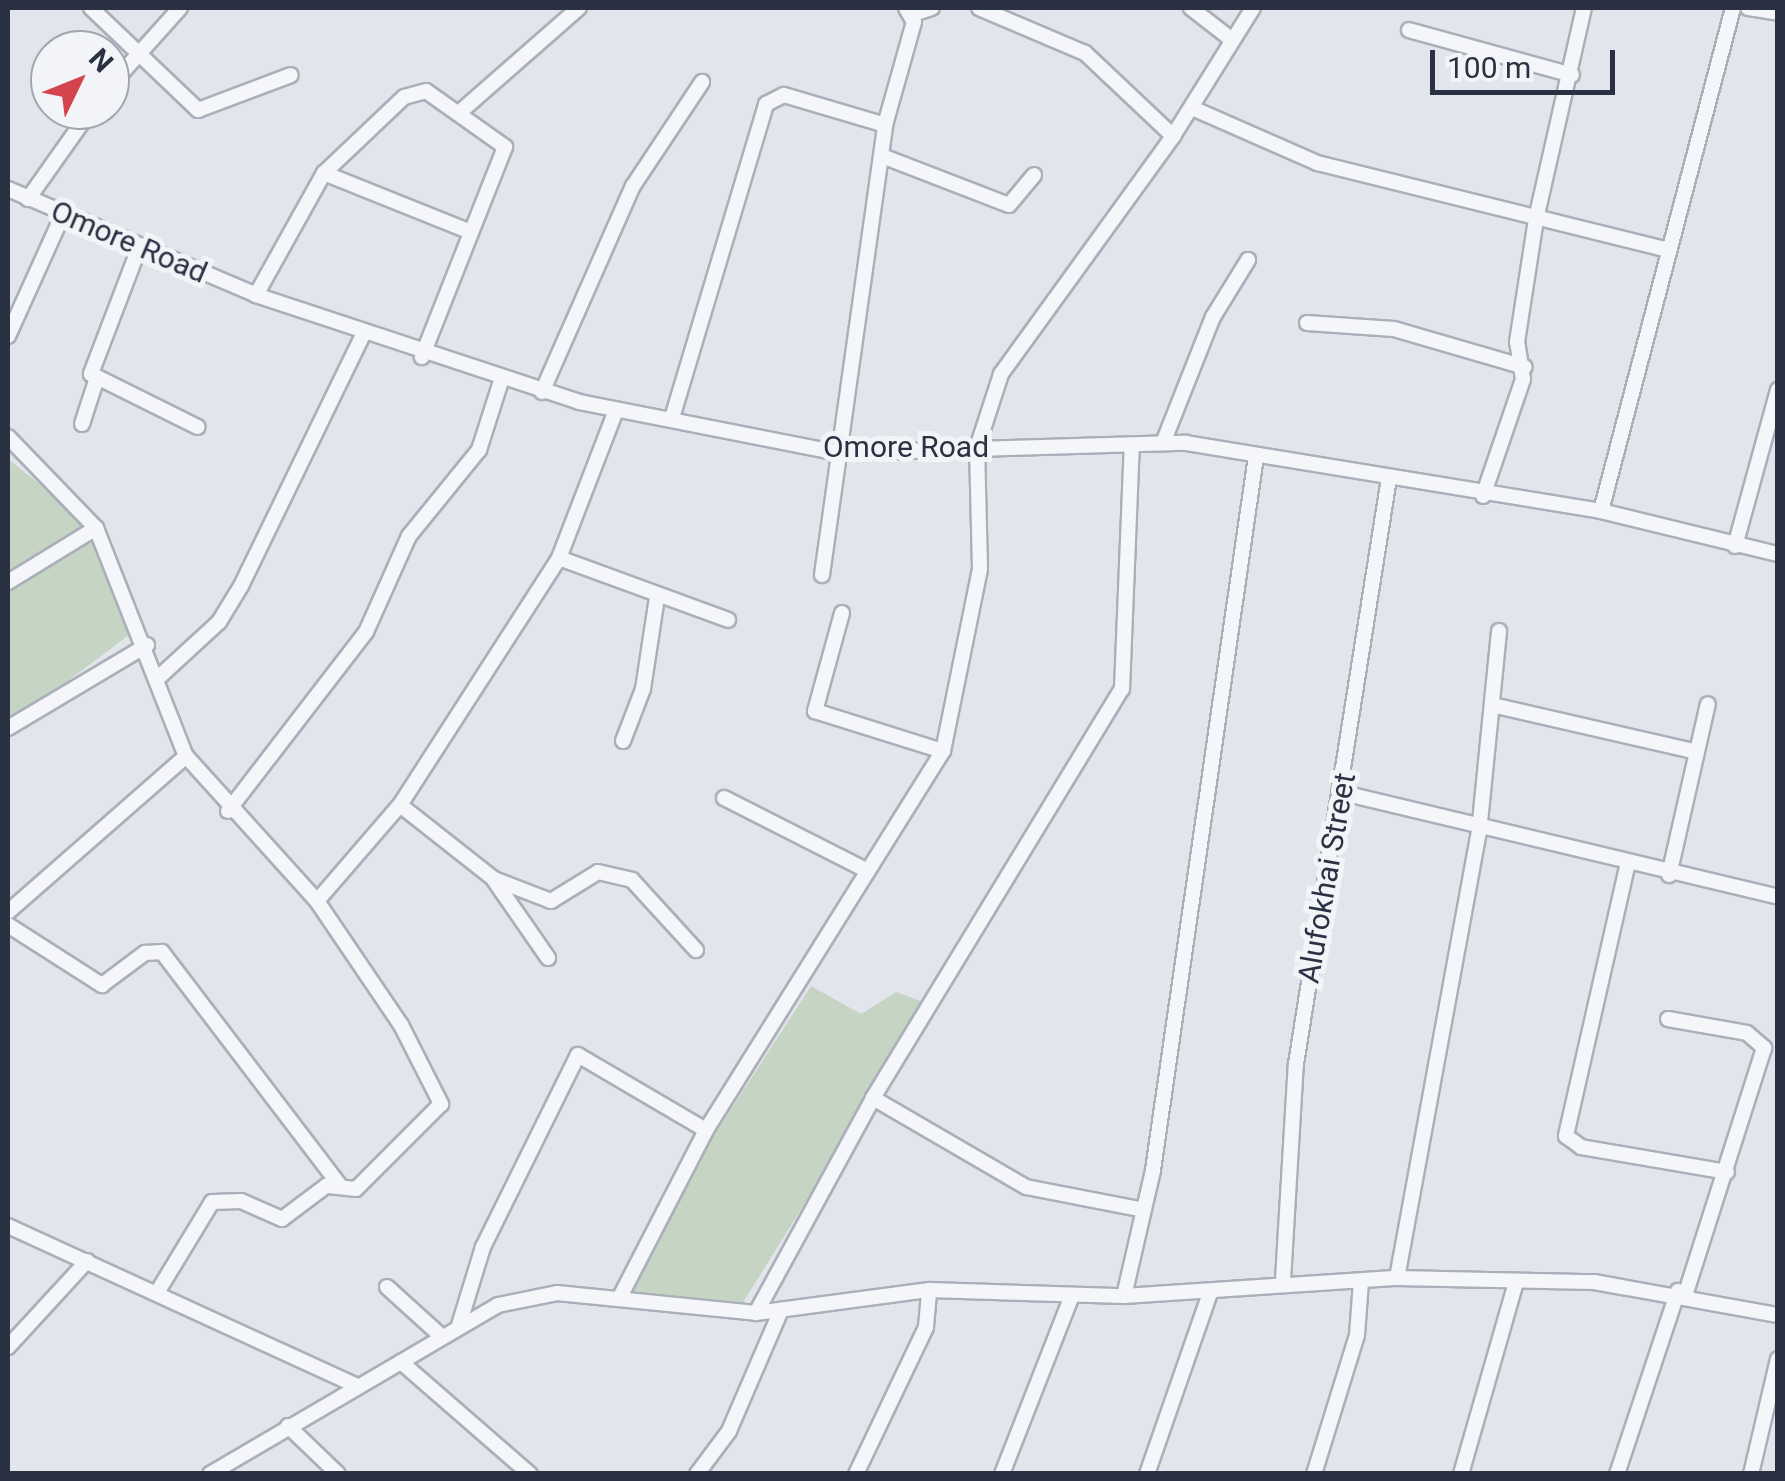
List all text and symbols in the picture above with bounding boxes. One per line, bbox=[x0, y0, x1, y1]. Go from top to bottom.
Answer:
north arrow bbox=[30, 30, 130, 130]
scale bar bbox=[1435, 30, 1620, 92]
text: N bbox=[82, 42, 120, 79]
text: 100 m bbox=[1447, 50, 1531, 85]
street label: Omore Road bbox=[46, 193, 212, 291]
street label: Omore Road bbox=[823, 429, 989, 465]
street label: Alufokhai Street bbox=[1291, 770, 1363, 986]

